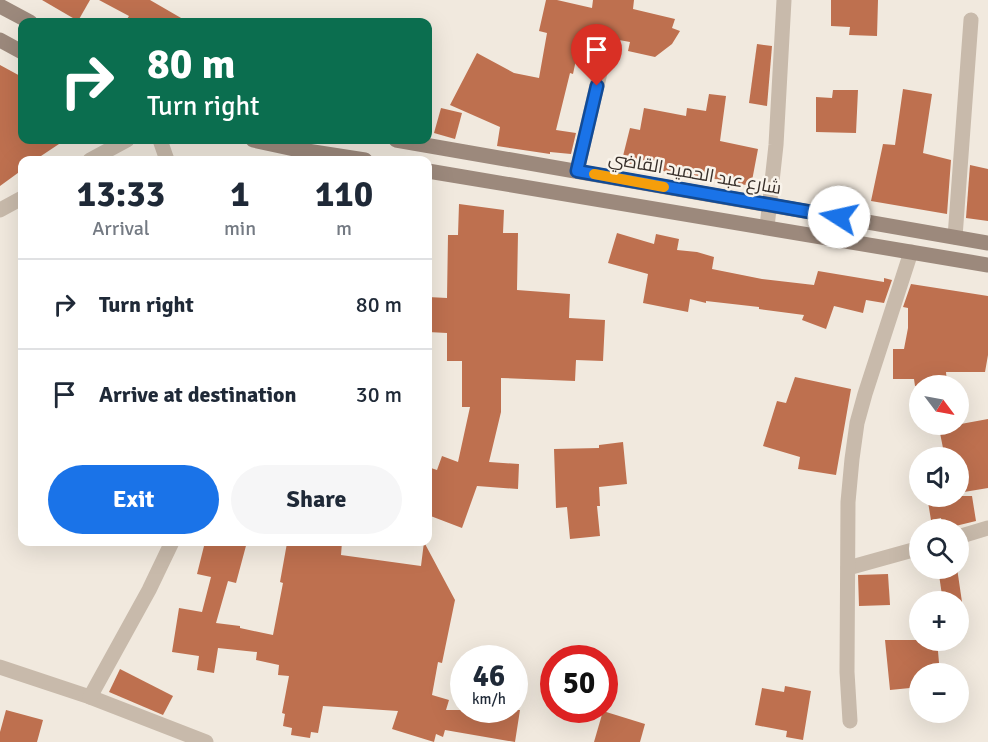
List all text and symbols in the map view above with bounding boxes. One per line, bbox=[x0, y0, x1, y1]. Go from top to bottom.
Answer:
pin bbox=[571, 24, 622, 86]
icon: arrive bbox=[580, 33, 613, 66]
text: 80 m bbox=[147, 39, 236, 90]
icon: right bbox=[48, 42, 126, 120]
text: Turn right bbox=[147, 90, 260, 123]
street label: شارع عبد الحميد القاضي bbox=[606, 147, 783, 201]
text: 13:33 bbox=[77, 172, 165, 217]
text: 1 bbox=[230, 172, 250, 217]
text: 110 bbox=[315, 172, 373, 217]
position arrow bbox=[807, 185, 871, 249]
text: Arrival bbox=[92, 216, 150, 241]
text: min bbox=[224, 216, 256, 241]
text: m bbox=[336, 216, 352, 241]
icon: right bbox=[48, 288, 81, 321]
text: Turn right bbox=[99, 291, 194, 318]
text: 80 m bbox=[356, 291, 402, 318]
north arrow bbox=[909, 375, 969, 435]
map controls bbox=[909, 375, 969, 723]
icon: arrive bbox=[48, 378, 81, 411]
text: Arrive at destination bbox=[99, 381, 296, 408]
text: 30 m bbox=[356, 381, 402, 408]
button: sound bbox=[909, 447, 969, 507]
button: Exit bbox=[48, 465, 219, 534]
button: Share bbox=[231, 465, 402, 534]
button: search bbox=[909, 519, 969, 579]
button: + bbox=[909, 591, 969, 651]
speed limit sign: 50 bbox=[540, 645, 618, 723]
text: 46 bbox=[473, 658, 505, 695]
button: − bbox=[909, 663, 969, 723]
text: km/h bbox=[472, 690, 506, 708]

